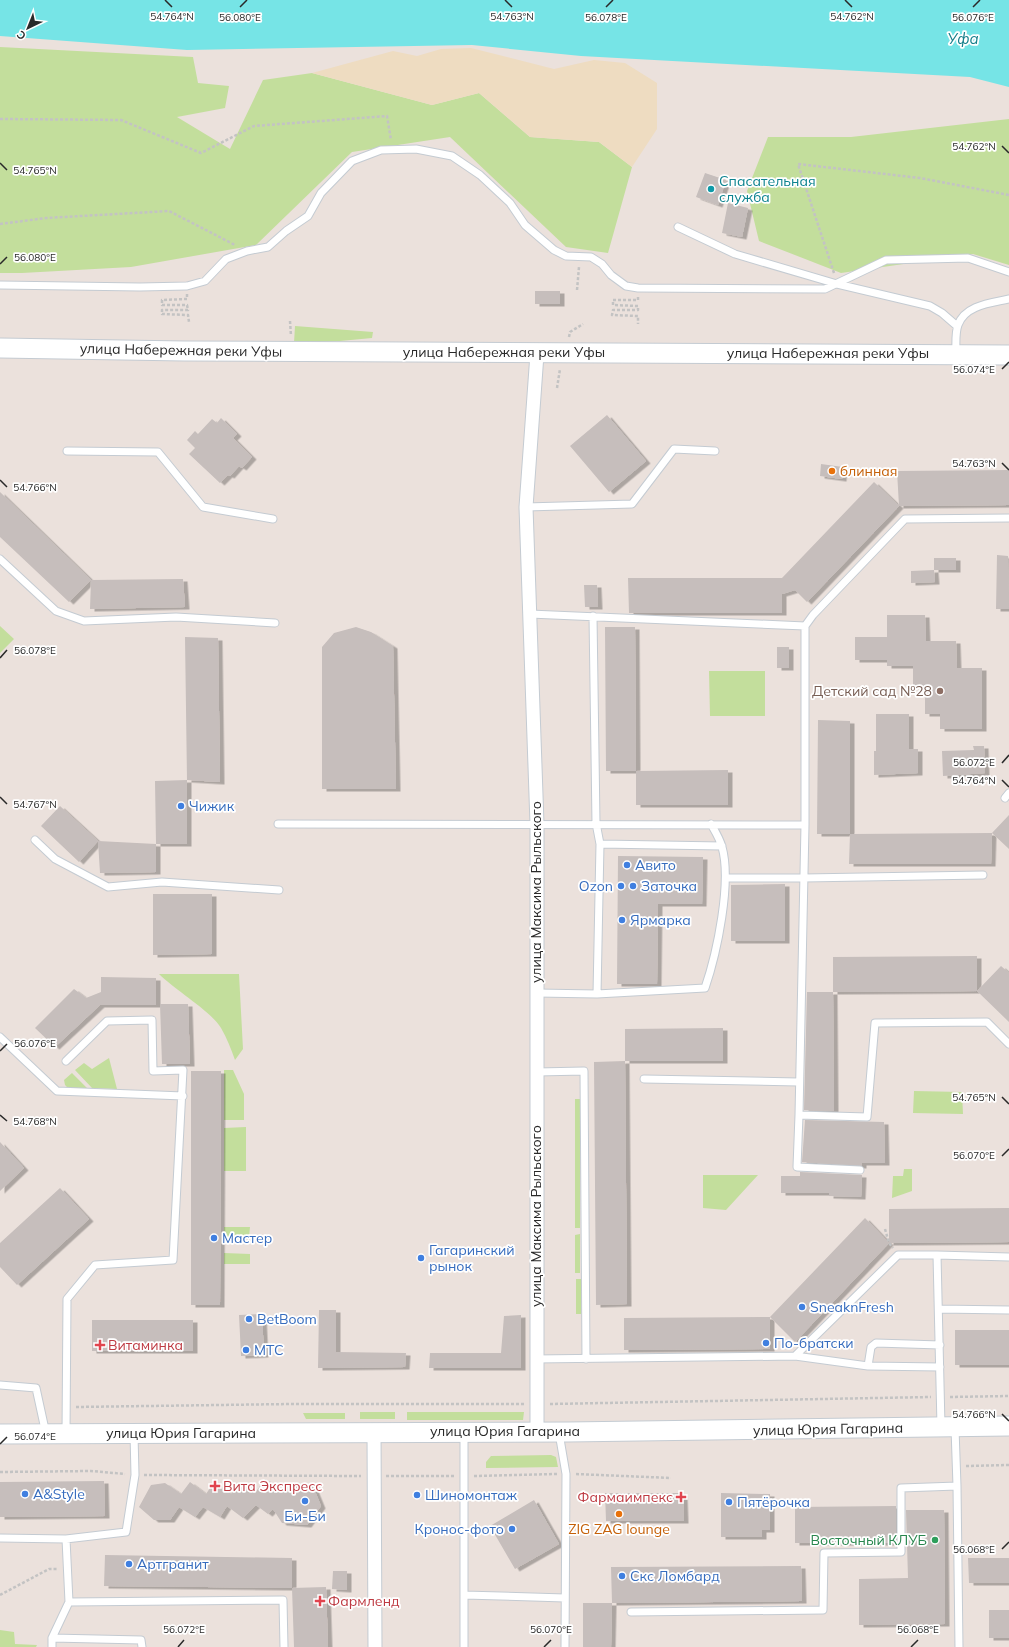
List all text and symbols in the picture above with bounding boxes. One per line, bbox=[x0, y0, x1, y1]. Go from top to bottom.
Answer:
north arrow bbox=[8, 8, 48, 48]
text: 54.764°N bbox=[150, 10, 194, 23]
text: 54.763°N bbox=[490, 10, 534, 23]
text: 54.762°N bbox=[830, 10, 874, 23]
text: 56.080°E bbox=[219, 11, 261, 24]
text: 56.078°E bbox=[585, 11, 627, 24]
text: 56.076°E bbox=[952, 11, 994, 24]
text: С bbox=[13, 27, 29, 43]
water label: Уфа bbox=[947, 29, 979, 48]
text: 54.762°N bbox=[952, 140, 996, 153]
text: 54.765°N bbox=[13, 164, 57, 177]
place label: Спасательная служба bbox=[719, 172, 816, 206]
marker: Спасательная служба bbox=[706, 184, 716, 194]
text: 56.080°E bbox=[14, 251, 56, 264]
street label: улица Набережная реки Уфы bbox=[80, 339, 282, 361]
street label: улица Набережная реки Уфы bbox=[403, 343, 605, 361]
street label: улица Набережная реки Уфы bbox=[727, 344, 929, 362]
text: 56.074°E bbox=[953, 363, 995, 376]
text: 54.763°N bbox=[952, 457, 996, 470]
place label: блинная bbox=[840, 462, 898, 480]
marker: блинная bbox=[827, 466, 837, 476]
text: 54.766°N bbox=[13, 481, 57, 494]
text: 56.078°E bbox=[14, 644, 56, 657]
place label: Детский сад №28 bbox=[812, 682, 932, 700]
marker: Детский сад №28 bbox=[935, 686, 945, 696]
text: 56.072°E bbox=[953, 756, 995, 769]
text: 54.764°N bbox=[952, 774, 996, 787]
place label: Чижик bbox=[189, 797, 235, 815]
text: 54.767°N bbox=[13, 798, 57, 811]
marker: Чижик bbox=[176, 801, 186, 811]
street label: улица Максима Рыльского bbox=[527, 801, 545, 983]
place label: Авито bbox=[635, 856, 676, 874]
marker: Авито bbox=[622, 860, 632, 870]
place label: Ozon bbox=[579, 877, 613, 895]
place label: Заточка bbox=[641, 877, 697, 895]
marker: Ozon bbox=[616, 881, 626, 891]
marker: Заточка bbox=[628, 881, 638, 891]
place label: Ярмарка bbox=[630, 911, 691, 929]
marker: Ярмарка bbox=[617, 915, 627, 925]
text: 56.076°E bbox=[14, 1037, 56, 1050]
text: 54.765°N bbox=[952, 1091, 996, 1104]
text: 54.768°N bbox=[13, 1115, 57, 1128]
street label: улица Максима Рыльского bbox=[527, 1125, 545, 1307]
text: 56.070°E bbox=[953, 1149, 995, 1162]
place label: Мастер bbox=[222, 1229, 272, 1247]
marker: Мастер bbox=[209, 1233, 219, 1243]
place label: Гагаринский рынок bbox=[429, 1241, 515, 1275]
marker: Гагаринский рынок bbox=[416, 1253, 426, 1263]
place label: SneaknFresh bbox=[810, 1298, 894, 1316]
marker: SneaknFresh bbox=[797, 1302, 807, 1312]
place label: BetBoom bbox=[257, 1310, 317, 1328]
marker: BetBoom bbox=[244, 1314, 254, 1324]
place label: По-братски bbox=[774, 1334, 854, 1352]
place label: Витаминка bbox=[108, 1336, 183, 1354]
marker: По-братски bbox=[761, 1338, 771, 1348]
marker: Витаминка bbox=[95, 1340, 105, 1350]
place label: МТС bbox=[254, 1341, 283, 1359]
marker: МТС bbox=[241, 1345, 251, 1355]
text: 54.766°N bbox=[952, 1408, 996, 1421]
street label: улица Юрия Гагарина bbox=[753, 1419, 903, 1439]
street label: улица Юрия Гагарина bbox=[430, 1422, 580, 1440]
street label: улица Юрия Гагарина bbox=[106, 1424, 256, 1442]
text: 56.074°E bbox=[14, 1430, 56, 1443]
place label: Вита Экспресс bbox=[223, 1477, 322, 1495]
marker: Вита Экспресс bbox=[210, 1481, 220, 1491]
place label: A&Style bbox=[33, 1485, 85, 1503]
place label: Шиномонтаж bbox=[425, 1486, 518, 1504]
place label: Фармаимпекс bbox=[577, 1488, 673, 1506]
marker: A&Style bbox=[20, 1489, 30, 1499]
marker: Шиномонтаж bbox=[412, 1490, 422, 1500]
marker: Фармаимпекс bbox=[676, 1492, 686, 1502]
place label: Пятёрочка bbox=[737, 1493, 810, 1511]
marker: Би-Би bbox=[300, 1496, 310, 1506]
marker: Пятёрочка bbox=[724, 1497, 734, 1507]
place label: Би-Би bbox=[284, 1507, 326, 1525]
marker: ZIG ZAG lounge bbox=[614, 1509, 624, 1519]
place label: Кронос-фото bbox=[415, 1520, 504, 1538]
place label: ZIG ZAG lounge bbox=[568, 1520, 670, 1538]
marker: Кронос-фото bbox=[507, 1524, 517, 1534]
place label: Восточный КЛУБ bbox=[811, 1531, 927, 1549]
marker: Восточный КЛУБ bbox=[930, 1535, 940, 1545]
text: 56.068°E bbox=[953, 1543, 995, 1556]
place label: Артгранит bbox=[137, 1555, 209, 1573]
marker: Артгранит bbox=[124, 1559, 134, 1569]
place label: Скс Ломбард bbox=[630, 1567, 720, 1585]
marker: Скс Ломбард bbox=[617, 1571, 627, 1581]
place label: Фармленд bbox=[328, 1592, 400, 1610]
marker: Фармленд bbox=[315, 1596, 325, 1606]
text: 56.072°E bbox=[163, 1623, 205, 1636]
text: 56.070°E bbox=[530, 1623, 572, 1636]
text: 56.068°E bbox=[897, 1623, 939, 1636]

